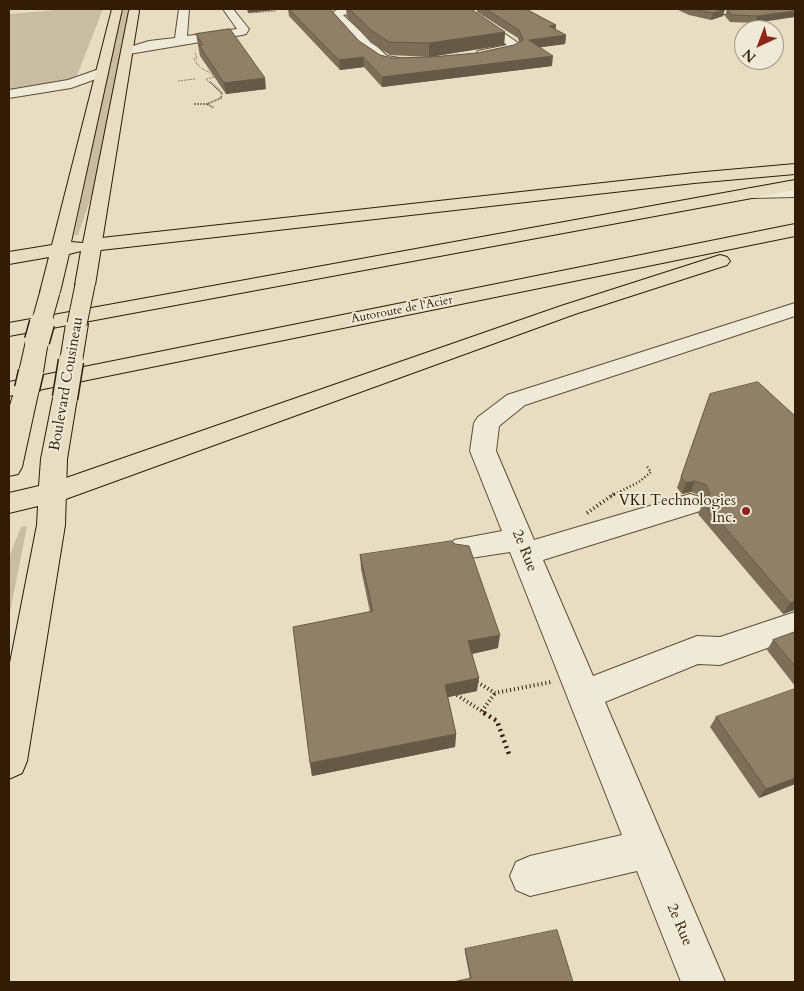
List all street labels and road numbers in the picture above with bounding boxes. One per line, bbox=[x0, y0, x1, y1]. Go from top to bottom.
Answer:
street label: Autoroute de l'Acier bbox=[350, 293, 454, 327]
street label: Boulevard Cousineau bbox=[46, 316, 88, 452]
street label: 2e Rue bbox=[507, 527, 541, 575]
street label: 2e Rue bbox=[662, 901, 696, 949]

